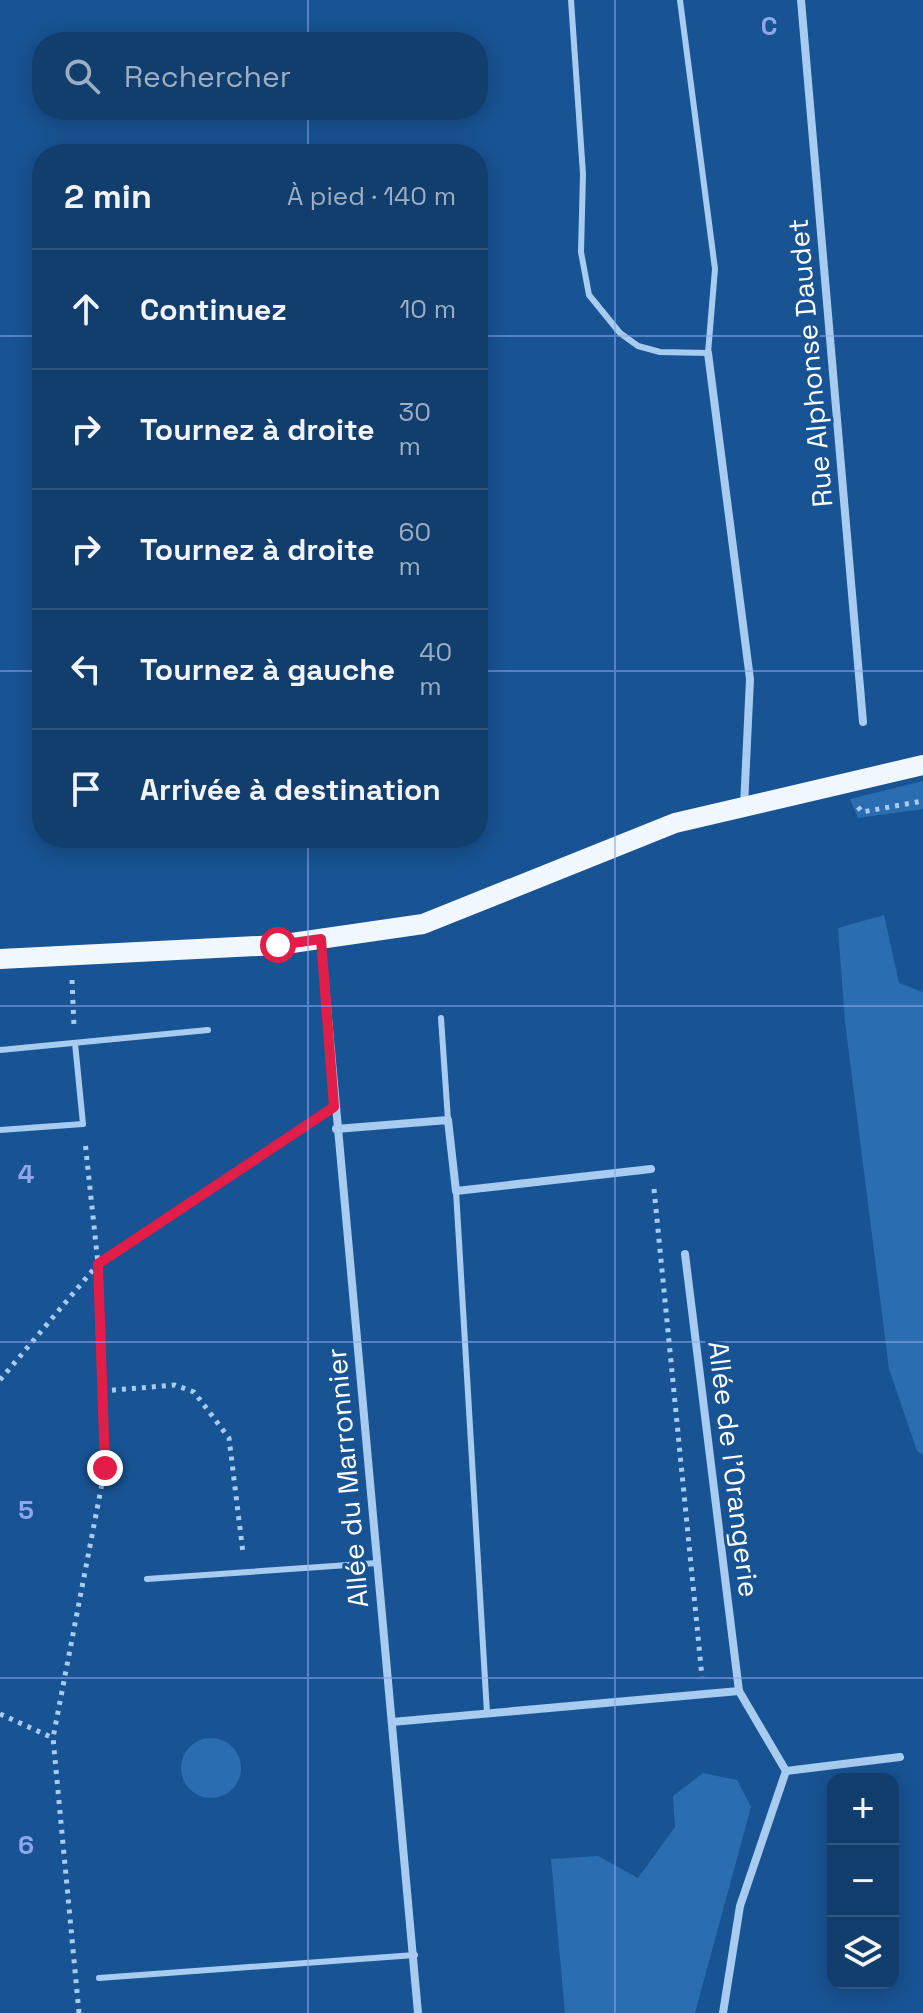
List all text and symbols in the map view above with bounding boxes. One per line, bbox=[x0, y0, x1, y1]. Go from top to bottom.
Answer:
text: C bbox=[761, 9, 777, 43]
search box bbox=[32, 32, 488, 120]
icon: search bbox=[60, 54, 104, 98]
text: Rechercher bbox=[124, 57, 291, 96]
text: 2 min bbox=[64, 175, 152, 218]
text: À pied · 140 m bbox=[287, 179, 456, 213]
street label: Rue Alphonse Daudet bbox=[779, 217, 841, 509]
icon: ahead bbox=[64, 287, 108, 331]
text: Continuez bbox=[140, 290, 287, 329]
text: 10 m bbox=[399, 292, 456, 326]
text: 30 m bbox=[398, 395, 431, 463]
icon: right bbox=[64, 407, 108, 451]
text: Tournez à droite bbox=[140, 410, 374, 449]
text: 60 m bbox=[398, 515, 431, 583]
icon: right bbox=[64, 527, 108, 571]
text: Tournez à droite bbox=[140, 530, 374, 569]
text: 40 m bbox=[419, 635, 452, 703]
icon: left bbox=[64, 647, 108, 691]
text: Tournez à gauche bbox=[140, 650, 395, 689]
icon: arrive bbox=[64, 767, 108, 811]
text: Arrivée à destination bbox=[140, 770, 441, 809]
route start bbox=[260, 927, 296, 963]
text: 4 bbox=[18, 1157, 34, 1191]
street label: Allée de l'Orangerie bbox=[700, 1339, 768, 1599]
street label: Allée du Marronnier bbox=[318, 1347, 376, 1609]
route end bbox=[87, 1450, 123, 1486]
text: 5 bbox=[18, 1493, 34, 1527]
map controls bbox=[827, 1773, 899, 1989]
button: + bbox=[827, 1773, 899, 1845]
text: 6 bbox=[18, 1828, 34, 1862]
button: − bbox=[827, 1845, 899, 1917]
button: layers bbox=[827, 1917, 899, 1989]

